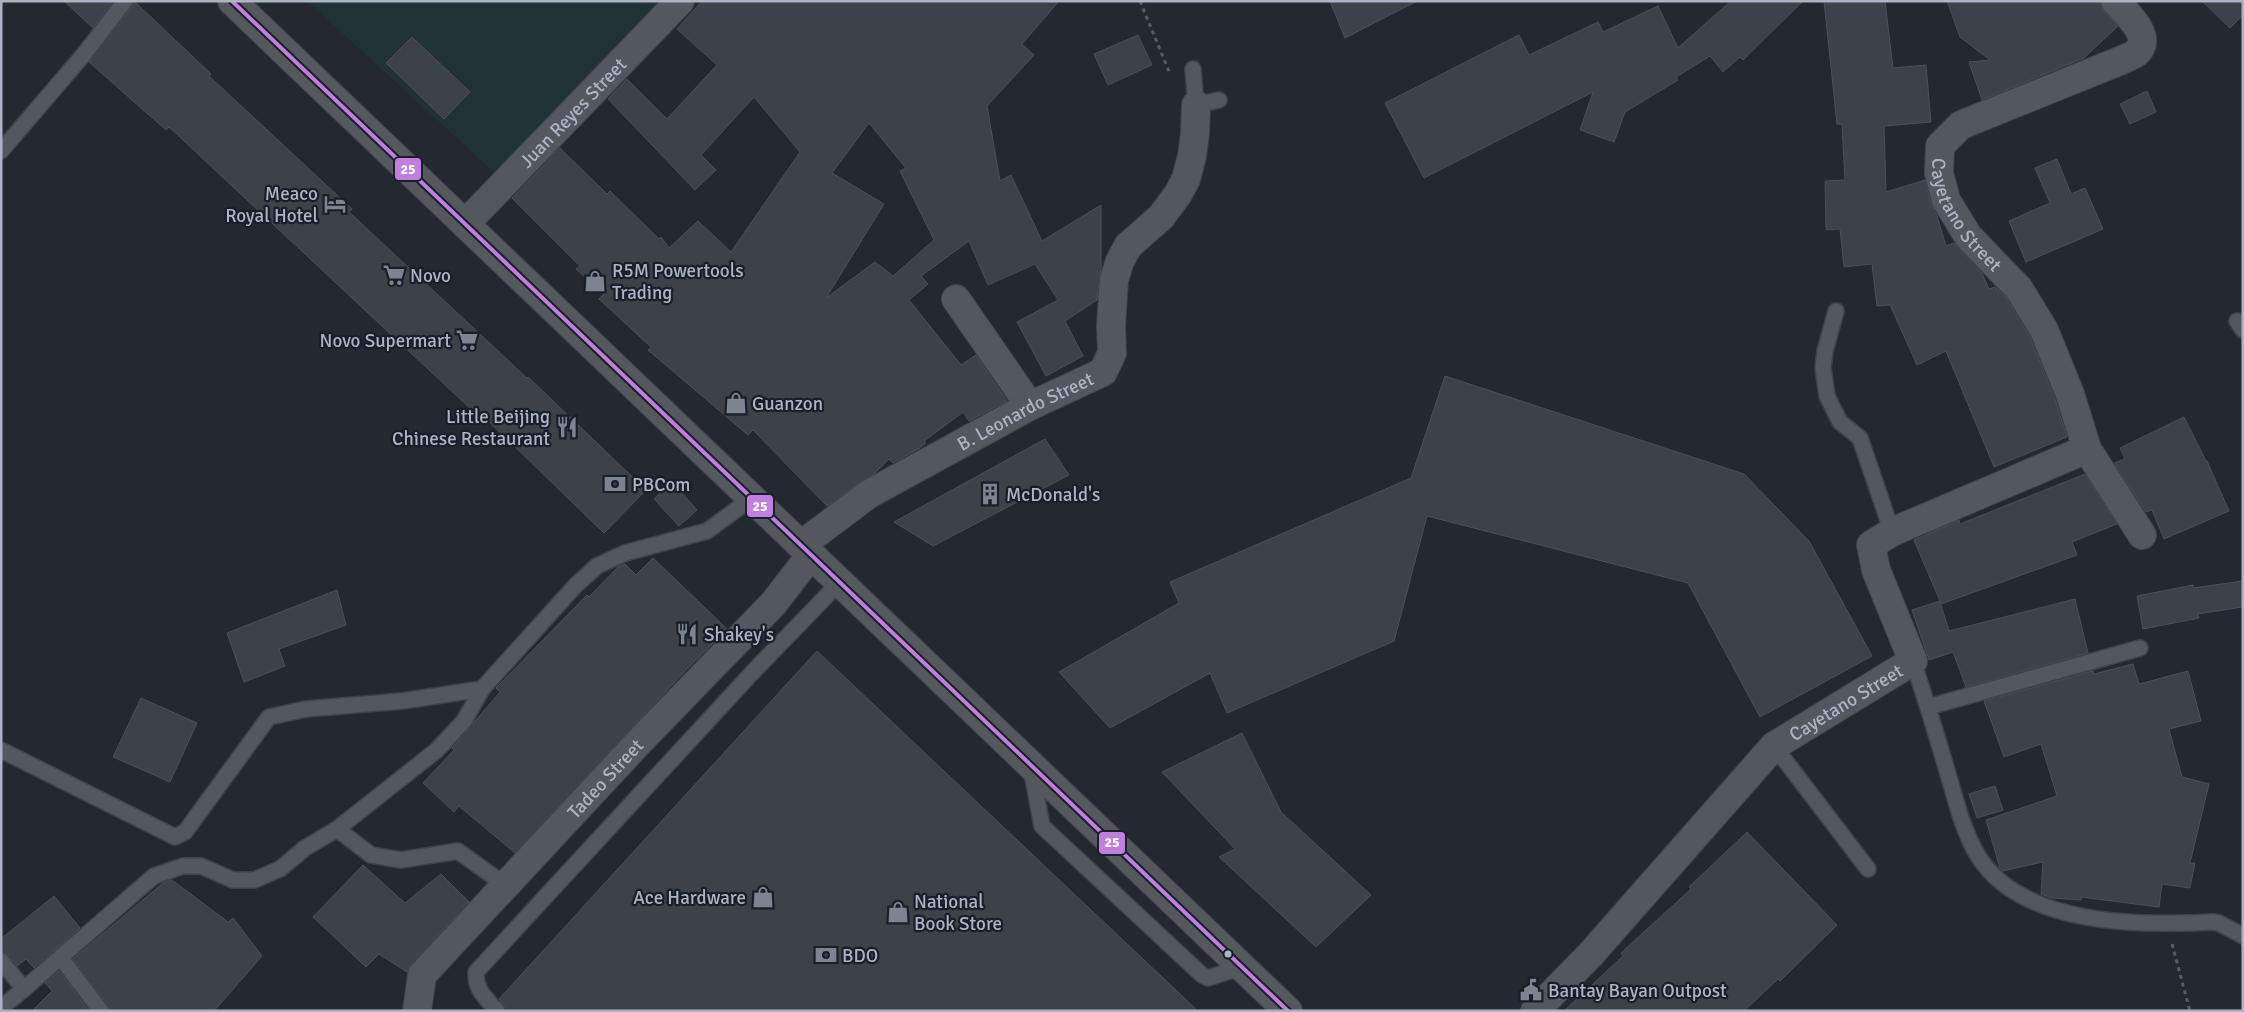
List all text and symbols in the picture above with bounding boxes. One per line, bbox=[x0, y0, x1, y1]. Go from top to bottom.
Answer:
street label: Juan Reyes Street bbox=[515, 53, 632, 173]
line badge: 25 bbox=[394, 157, 422, 181]
street label: Cayetano Street bbox=[1926, 158, 2007, 277]
text: 25 bbox=[400, 161, 416, 178]
place label: Meaco Royal Hotel bbox=[225, 182, 318, 228]
hotel icon: Meaco Royal Hotel bbox=[322, 191, 348, 217]
place label: R5M Powertools Trading bbox=[612, 259, 744, 305]
supermarket icon: Novo bbox=[381, 262, 407, 288]
place label: Novo bbox=[410, 264, 451, 288]
shop icon: R5M Powertools Trading bbox=[582, 268, 608, 294]
supermarket icon: Novo Supermart bbox=[454, 327, 480, 353]
place label: Novo Supermart bbox=[320, 329, 451, 353]
street label: B. Leonardo Street bbox=[953, 367, 1098, 457]
shop icon: Guanzon bbox=[723, 390, 749, 416]
place label: Guanzon bbox=[752, 392, 823, 416]
place label: Little Beijing Chinese Restaurant bbox=[392, 405, 550, 451]
restaurant icon: Little Beijing Chinese Restaurant bbox=[554, 414, 580, 440]
bank icon: PBCom bbox=[602, 471, 628, 497]
place label: PBCom bbox=[632, 473, 691, 497]
building icon: McDonald's bbox=[977, 481, 1003, 507]
place label: McDonald's bbox=[1006, 483, 1100, 507]
line badge: 25 bbox=[746, 494, 774, 518]
text: 25 bbox=[752, 498, 768, 515]
restaurant icon: Shakey's bbox=[674, 621, 700, 647]
place label: Shakey's bbox=[704, 623, 774, 647]
street label: Cayetano Street bbox=[1785, 659, 1908, 747]
street label: Tadeo Street bbox=[563, 734, 649, 824]
line badge: 25 bbox=[1098, 831, 1126, 855]
text: 25 bbox=[1104, 834, 1120, 851]
shop icon: Ace Hardware bbox=[750, 884, 776, 910]
place label: Ace Hardware bbox=[633, 886, 746, 910]
place label: National Book Store bbox=[914, 890, 1002, 936]
shop icon: National Book Store bbox=[885, 899, 911, 925]
bank icon: BDO bbox=[813, 942, 839, 968]
place label: BDO bbox=[842, 944, 878, 968]
unlabelled marker bbox=[1223, 949, 1233, 959]
public building icon: Bantay Bayan Outpost bbox=[1518, 977, 1544, 1003]
place label: Bantay Bayan Outpost bbox=[1548, 979, 1727, 1003]

